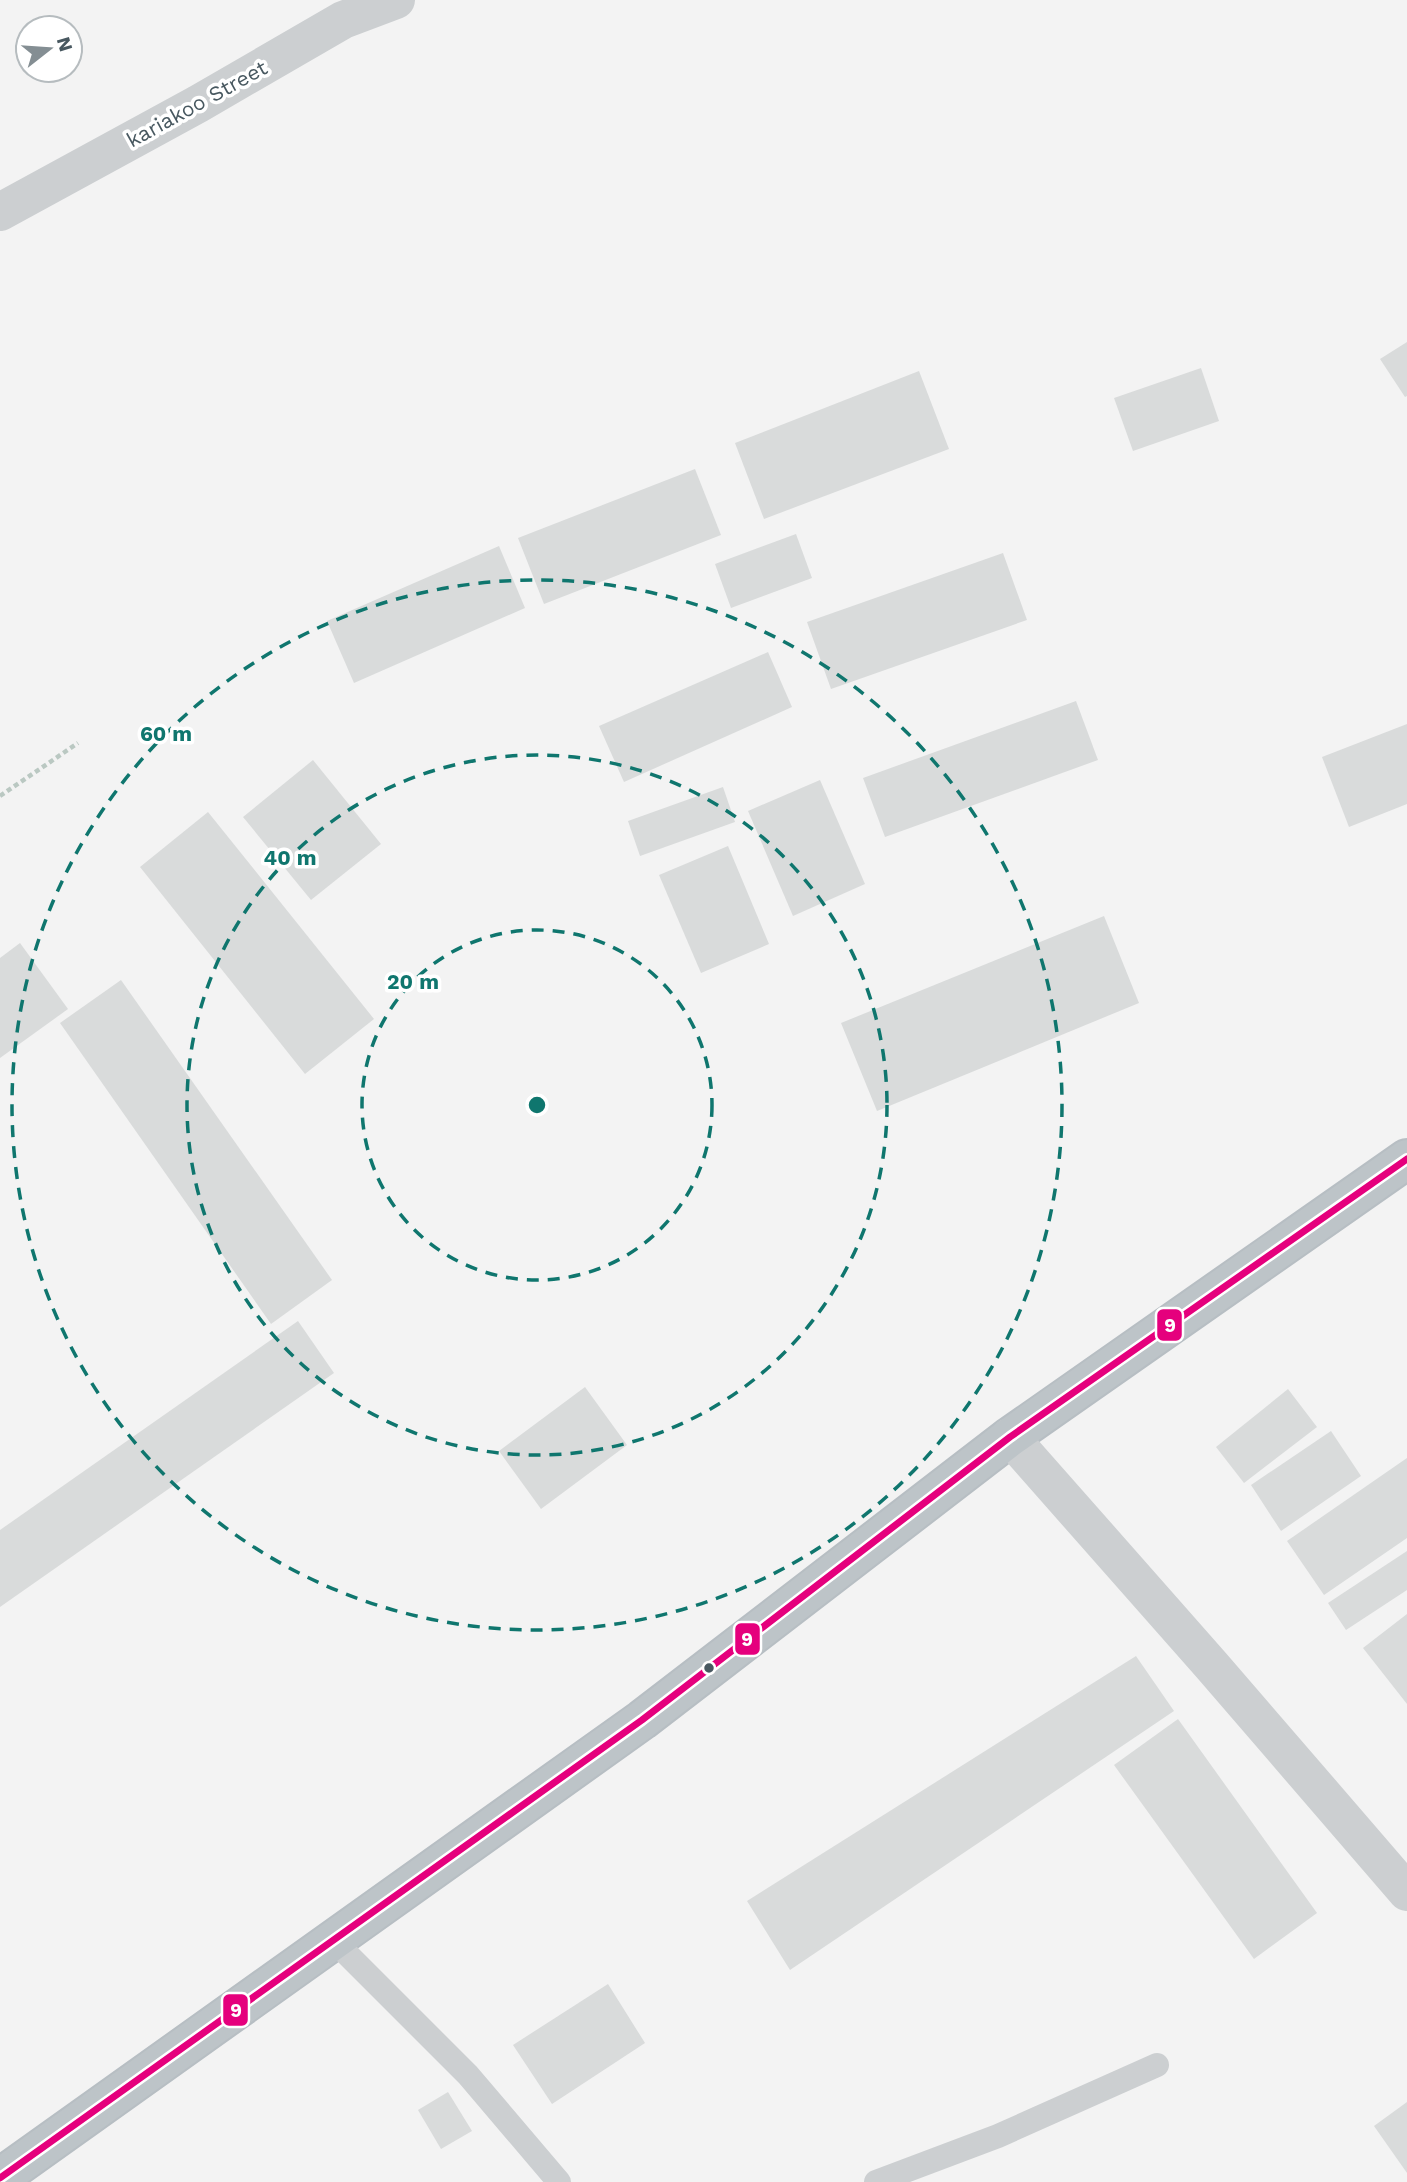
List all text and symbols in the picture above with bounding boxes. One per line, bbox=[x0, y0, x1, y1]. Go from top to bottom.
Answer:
north arrow bbox=[14, 14, 84, 84]
text: N bbox=[52, 34, 78, 54]
street label: kariakoo Street bbox=[122, 55, 272, 152]
text: 60 m bbox=[140, 721, 192, 746]
text: 40 m bbox=[264, 845, 316, 870]
text: 20 m bbox=[387, 969, 439, 994]
centre of rings bbox=[525, 1093, 549, 1117]
line badge: 9 bbox=[1156, 1308, 1183, 1342]
text: 9 bbox=[1164, 1314, 1176, 1337]
line badge: 9 bbox=[734, 1622, 761, 1656]
text: 9 bbox=[741, 1628, 753, 1651]
unlabelled marker bbox=[702, 1661, 716, 1675]
line badge: 9 bbox=[222, 1993, 249, 2027]
text: 9 bbox=[230, 1999, 242, 2022]

